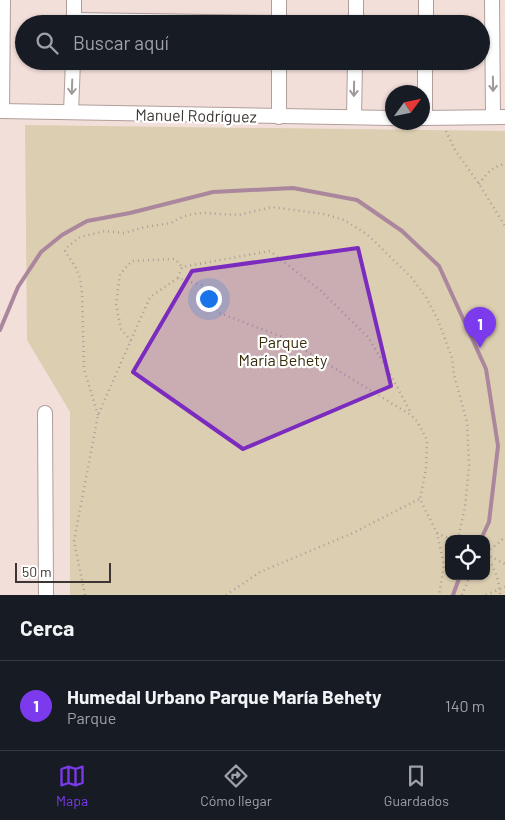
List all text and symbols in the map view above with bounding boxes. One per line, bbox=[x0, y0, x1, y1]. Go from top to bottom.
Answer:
search box bbox=[15, 15, 490, 70]
icon: search bbox=[33, 29, 61, 57]
text: Buscar aquí bbox=[73, 31, 169, 54]
one-way arrow bbox=[488, 75, 498, 91]
one-way arrow bbox=[67, 78, 77, 95]
one-way arrow bbox=[349, 80, 359, 97]
north arrow bbox=[385, 85, 430, 130]
street label: Manuel Rodríguez bbox=[135, 104, 257, 126]
your location bbox=[196, 286, 222, 312]
pin: 1 bbox=[464, 307, 496, 348]
park label: Parque María Behety bbox=[239, 332, 328, 369]
map controls bbox=[445, 535, 490, 580]
button: locate bbox=[445, 535, 490, 580]
scale bar bbox=[15, 560, 111, 583]
text: 50 m bbox=[22, 563, 51, 580]
text: Cerca bbox=[20, 615, 74, 640]
text: Humedal Urbano Parque María Behety bbox=[67, 685, 382, 708]
text: 1 bbox=[33, 696, 39, 715]
text: 140 m bbox=[445, 696, 485, 715]
text: Parque bbox=[67, 708, 116, 727]
tab: Mapa bbox=[56, 762, 88, 809]
tab: Cómo llegar bbox=[200, 762, 272, 809]
tab: Guardados bbox=[384, 762, 449, 809]

